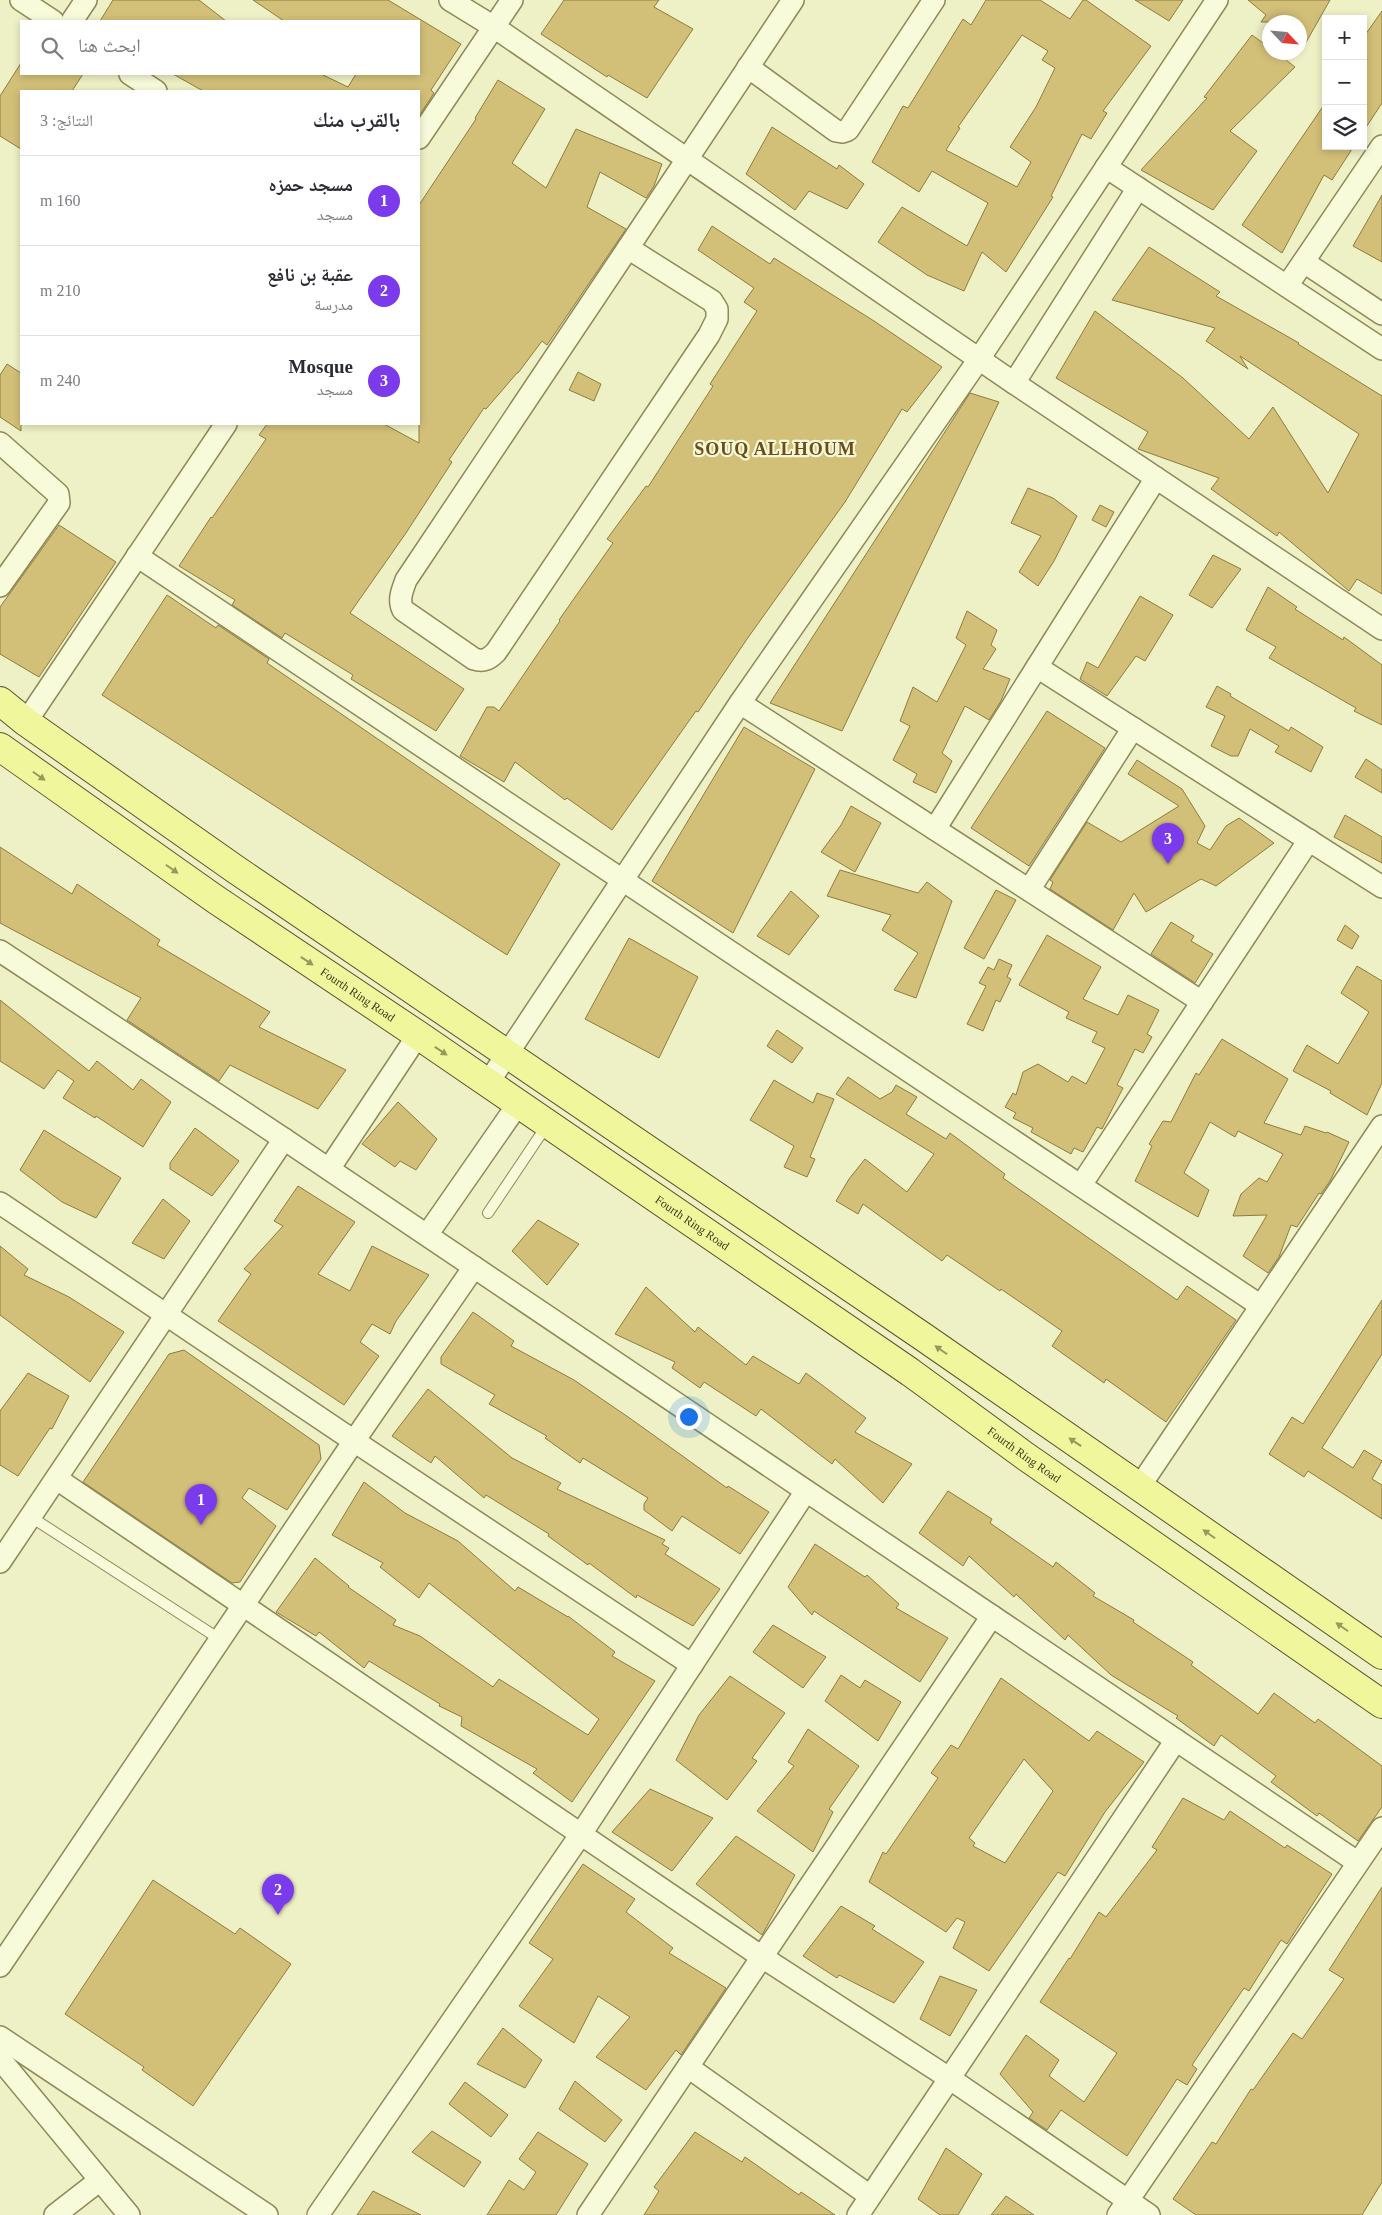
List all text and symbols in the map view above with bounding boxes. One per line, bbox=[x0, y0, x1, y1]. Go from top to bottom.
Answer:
north arrow bbox=[1262, 15, 1307, 60]
map controls bbox=[1322, 15, 1367, 150]
button: + bbox=[1322, 15, 1367, 60]
search box bbox=[20, 20, 420, 75]
icon: search bbox=[38, 34, 66, 62]
text: ابحث هنا bbox=[78, 35, 141, 56]
button: − bbox=[1322, 60, 1367, 105]
button: layers bbox=[1322, 105, 1367, 150]
text: بالقرب منك bbox=[313, 108, 400, 132]
text: النتائج: 3 bbox=[40, 112, 93, 129]
text: مسجد حمزه bbox=[269, 174, 353, 195]
text: 160 m bbox=[40, 192, 80, 209]
text: 1 bbox=[380, 192, 388, 209]
text: مسجد bbox=[317, 206, 353, 223]
text: عقبة بن نافع bbox=[267, 264, 353, 285]
text: 210 m bbox=[40, 282, 80, 299]
text: 2 bbox=[380, 282, 388, 299]
text: مدرسة bbox=[314, 296, 353, 313]
text: Mosque bbox=[289, 356, 353, 377]
text: 240 m bbox=[40, 372, 80, 389]
text: 3 bbox=[380, 372, 388, 389]
text: مسجد bbox=[317, 381, 353, 398]
district label: SOUQ ALLHOUM bbox=[694, 439, 856, 459]
one-way arrow bbox=[32, 771, 46, 781]
pin: 3 bbox=[1152, 823, 1184, 864]
one-way arrow bbox=[165, 864, 179, 874]
one-way arrow bbox=[300, 956, 313, 965]
street label: Fourth Ring Road bbox=[318, 965, 398, 1025]
one-way arrow bbox=[435, 1046, 448, 1056]
street label: Fourth Ring Road bbox=[652, 1193, 732, 1253]
one-way arrow bbox=[935, 1345, 948, 1355]
your location bbox=[676, 1404, 702, 1430]
street label: Fourth Ring Road bbox=[985, 1424, 1063, 1486]
one-way arrow bbox=[1069, 1437, 1082, 1447]
pin: 1 bbox=[185, 1484, 217, 1525]
one-way arrow bbox=[1202, 1529, 1216, 1539]
one-way arrow bbox=[1335, 1622, 1349, 1632]
pin: 2 bbox=[262, 1874, 294, 1915]

